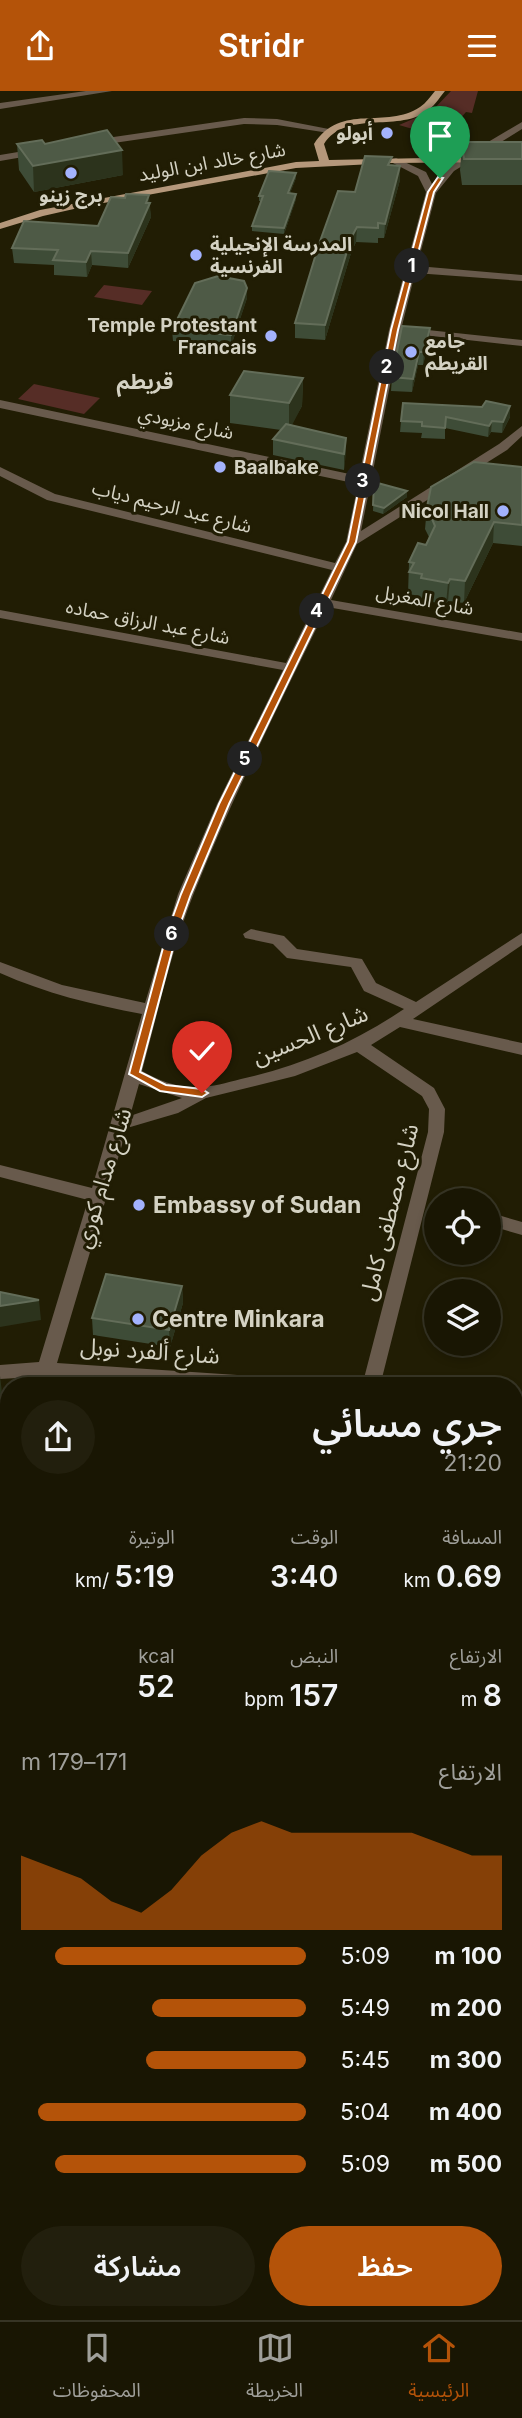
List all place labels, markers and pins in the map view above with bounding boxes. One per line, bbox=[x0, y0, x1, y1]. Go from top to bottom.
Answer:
pin bbox=[410, 106, 470, 178]
place label: أبولو bbox=[336, 120, 373, 145]
marker: أبولو bbox=[379, 125, 395, 141]
marker: برج زينو bbox=[63, 165, 79, 181]
place label: برج زينو bbox=[39, 184, 103, 209]
place label: المدرسة الإنجيلية الفرنسية bbox=[210, 233, 352, 278]
marker: المدرسة الإنجيلية الفرنسية bbox=[188, 247, 204, 263]
pin: 1 bbox=[394, 249, 430, 283]
place label: Temple Protestant Francais bbox=[87, 314, 257, 359]
marker: Temple Protestant Francais bbox=[263, 328, 279, 344]
place label: جامع القريطم bbox=[425, 330, 488, 378]
marker: جامع القريطم bbox=[403, 344, 419, 360]
pin: 2 bbox=[370, 349, 404, 385]
place label: Baalbake bbox=[234, 456, 319, 479]
marker: Baalbake bbox=[212, 459, 228, 475]
pin: 3 bbox=[346, 463, 380, 499]
place label: Nicol Hall bbox=[401, 500, 489, 523]
marker: Nicol Hall bbox=[495, 503, 511, 519]
pin: 4 bbox=[300, 594, 334, 629]
pin: 5 bbox=[228, 741, 262, 777]
pin: 6 bbox=[154, 917, 190, 951]
pin bbox=[172, 1021, 232, 1093]
place label: Embassy of Sudan bbox=[153, 1191, 361, 1219]
marker: Embassy of Sudan bbox=[131, 1197, 147, 1213]
place label: Centre Minkara bbox=[152, 1305, 325, 1333]
marker: Centre Minkara bbox=[130, 1311, 146, 1327]

